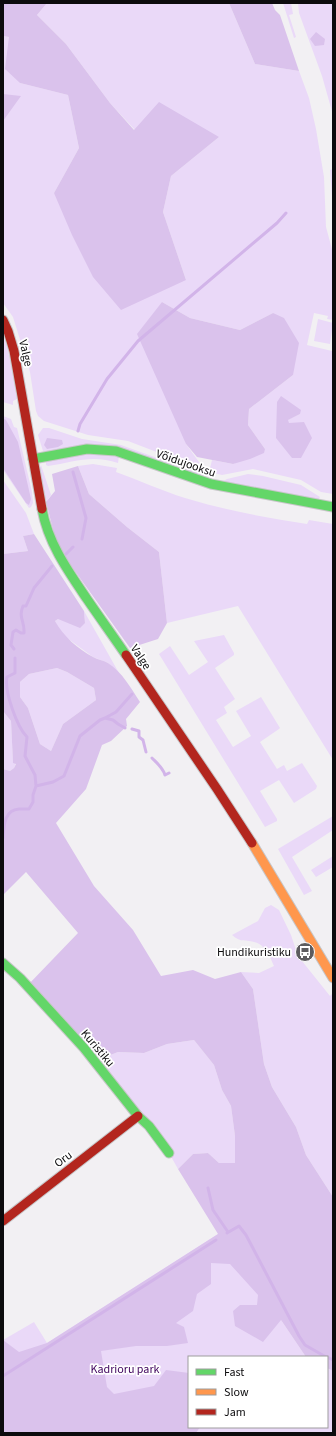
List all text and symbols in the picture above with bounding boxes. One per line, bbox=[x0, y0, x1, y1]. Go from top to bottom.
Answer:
street label: Valge bbox=[14, 338, 37, 368]
street label: Võidujooksu bbox=[154, 445, 218, 482]
street label: Valge bbox=[126, 641, 155, 673]
bus stop icon: Hundikuristiku bbox=[294, 941, 316, 963]
place label: Hundikuristiku bbox=[217, 944, 291, 961]
street label: Kuristiku bbox=[77, 1026, 118, 1071]
street label: Oru bbox=[51, 1147, 76, 1172]
legend bbox=[188, 1356, 328, 1428]
park label: Kadrioru park bbox=[90, 1361, 160, 1378]
text: Fast bbox=[224, 1364, 244, 1381]
text: Slow bbox=[224, 1384, 249, 1401]
text: Jam bbox=[224, 1404, 246, 1421]

